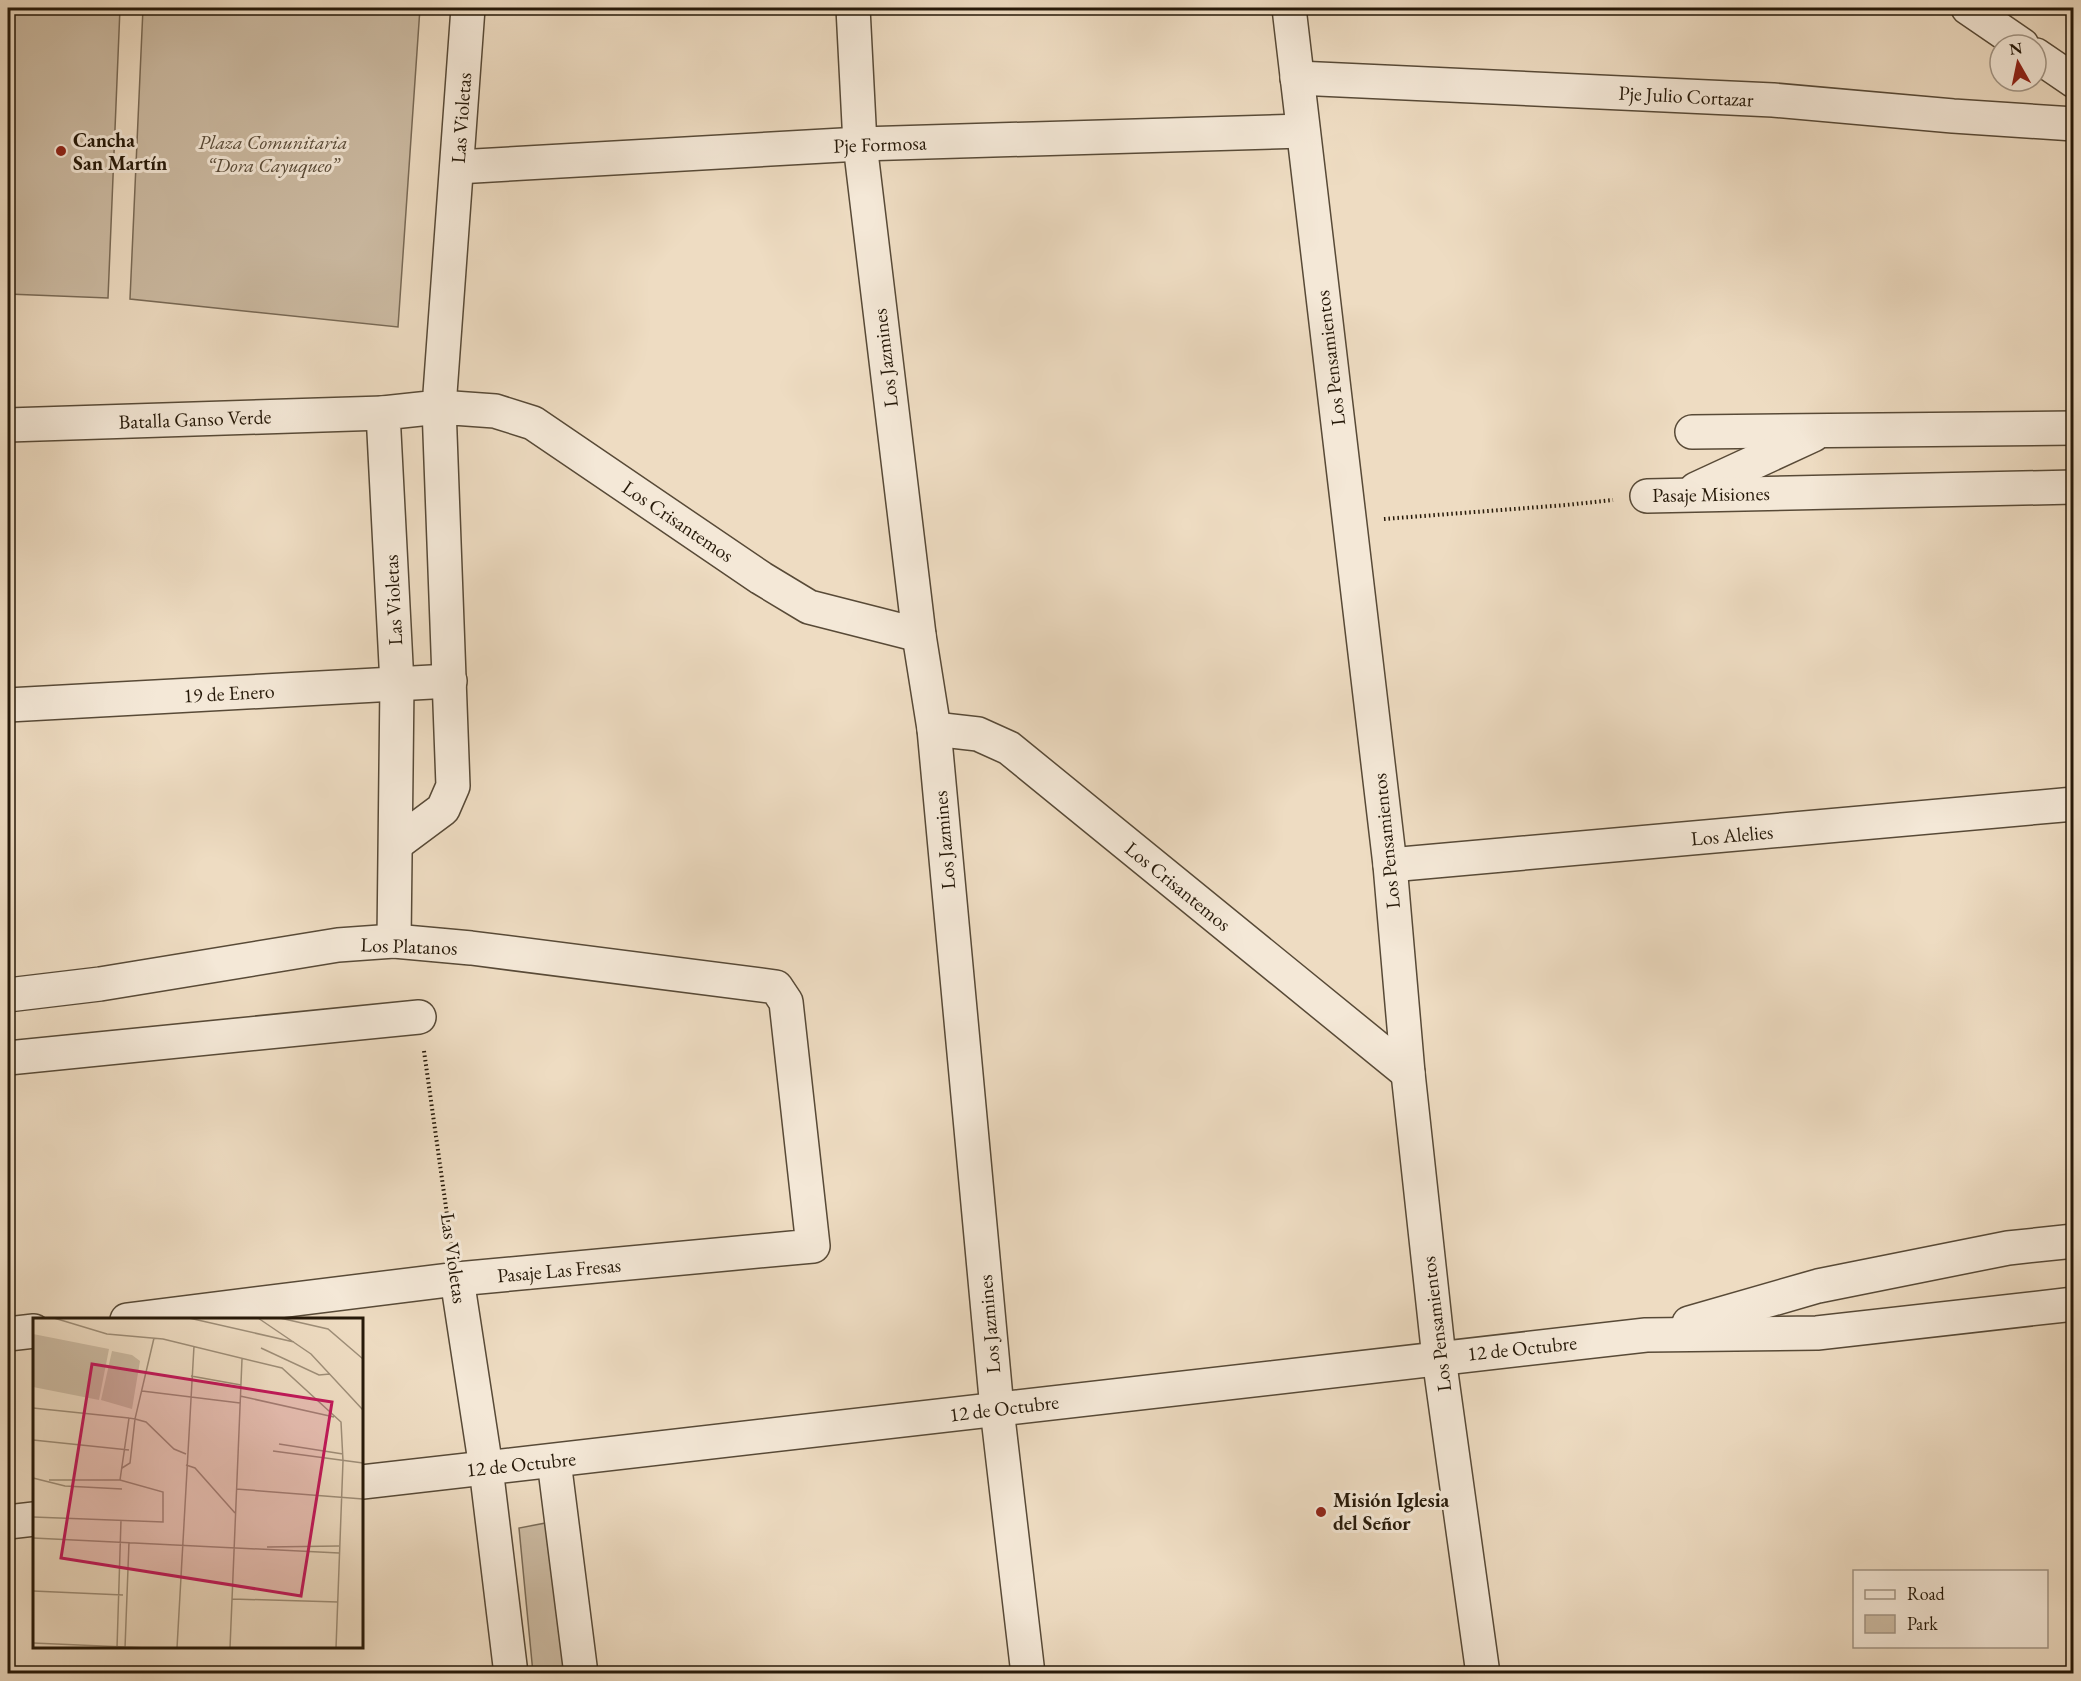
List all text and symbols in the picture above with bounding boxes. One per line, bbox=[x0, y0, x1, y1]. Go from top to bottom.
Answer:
north arrow bbox=[1988, 33, 2048, 93]
text: N bbox=[2008, 37, 2024, 60]
street label: Las Violetas bbox=[445, 72, 477, 164]
street label: Pje Julio Cortazar bbox=[1618, 79, 1754, 113]
place label: Cancha San Martín bbox=[73, 127, 167, 176]
park label: Plaza Comunitaria “Dora Cayuqueo” bbox=[198, 129, 348, 179]
street label: Pje Formosa bbox=[833, 129, 927, 159]
marker: Cancha San Martín bbox=[54, 144, 68, 158]
street label: Los Pensamientos bbox=[1309, 289, 1351, 427]
street label: Los Jazmines bbox=[866, 307, 904, 409]
street label: Batalla Ganso Verde bbox=[118, 403, 272, 435]
street label: Los Crisantemos bbox=[617, 474, 739, 568]
street label: Pasaje Misiones bbox=[1652, 480, 1770, 508]
street label: Las Violetas bbox=[378, 554, 408, 646]
street label: 19 de Enero bbox=[183, 678, 275, 708]
street label: Los Pensamientos bbox=[1366, 772, 1406, 910]
street label: Los Jazmines bbox=[927, 789, 961, 891]
street label: Los Alelies bbox=[1690, 818, 1774, 852]
street label: Los Crisantemos bbox=[1120, 835, 1236, 937]
street label: Los Platanos bbox=[360, 931, 458, 961]
street label: Las Violetas bbox=[435, 1211, 473, 1305]
street label: Pasaje Las Fresas bbox=[496, 1252, 622, 1288]
street label: Los Pensamientos bbox=[1415, 1255, 1457, 1393]
street label: Los Jazmines bbox=[972, 1273, 1006, 1375]
inset map bbox=[33, 1318, 363, 1648]
street label: 12 de Octubre bbox=[1466, 1329, 1578, 1367]
street label: 12 de Octubre bbox=[948, 1388, 1060, 1428]
street label: 12 de Octubre bbox=[465, 1445, 577, 1483]
place label: Misión Iglesia del Señor bbox=[1333, 1487, 1450, 1536]
marker: Misión Iglesia del Señor bbox=[1314, 1505, 1328, 1519]
legend bbox=[1853, 1570, 2048, 1648]
text: Road bbox=[1907, 1582, 1946, 1605]
text: Park bbox=[1907, 1612, 1938, 1635]

